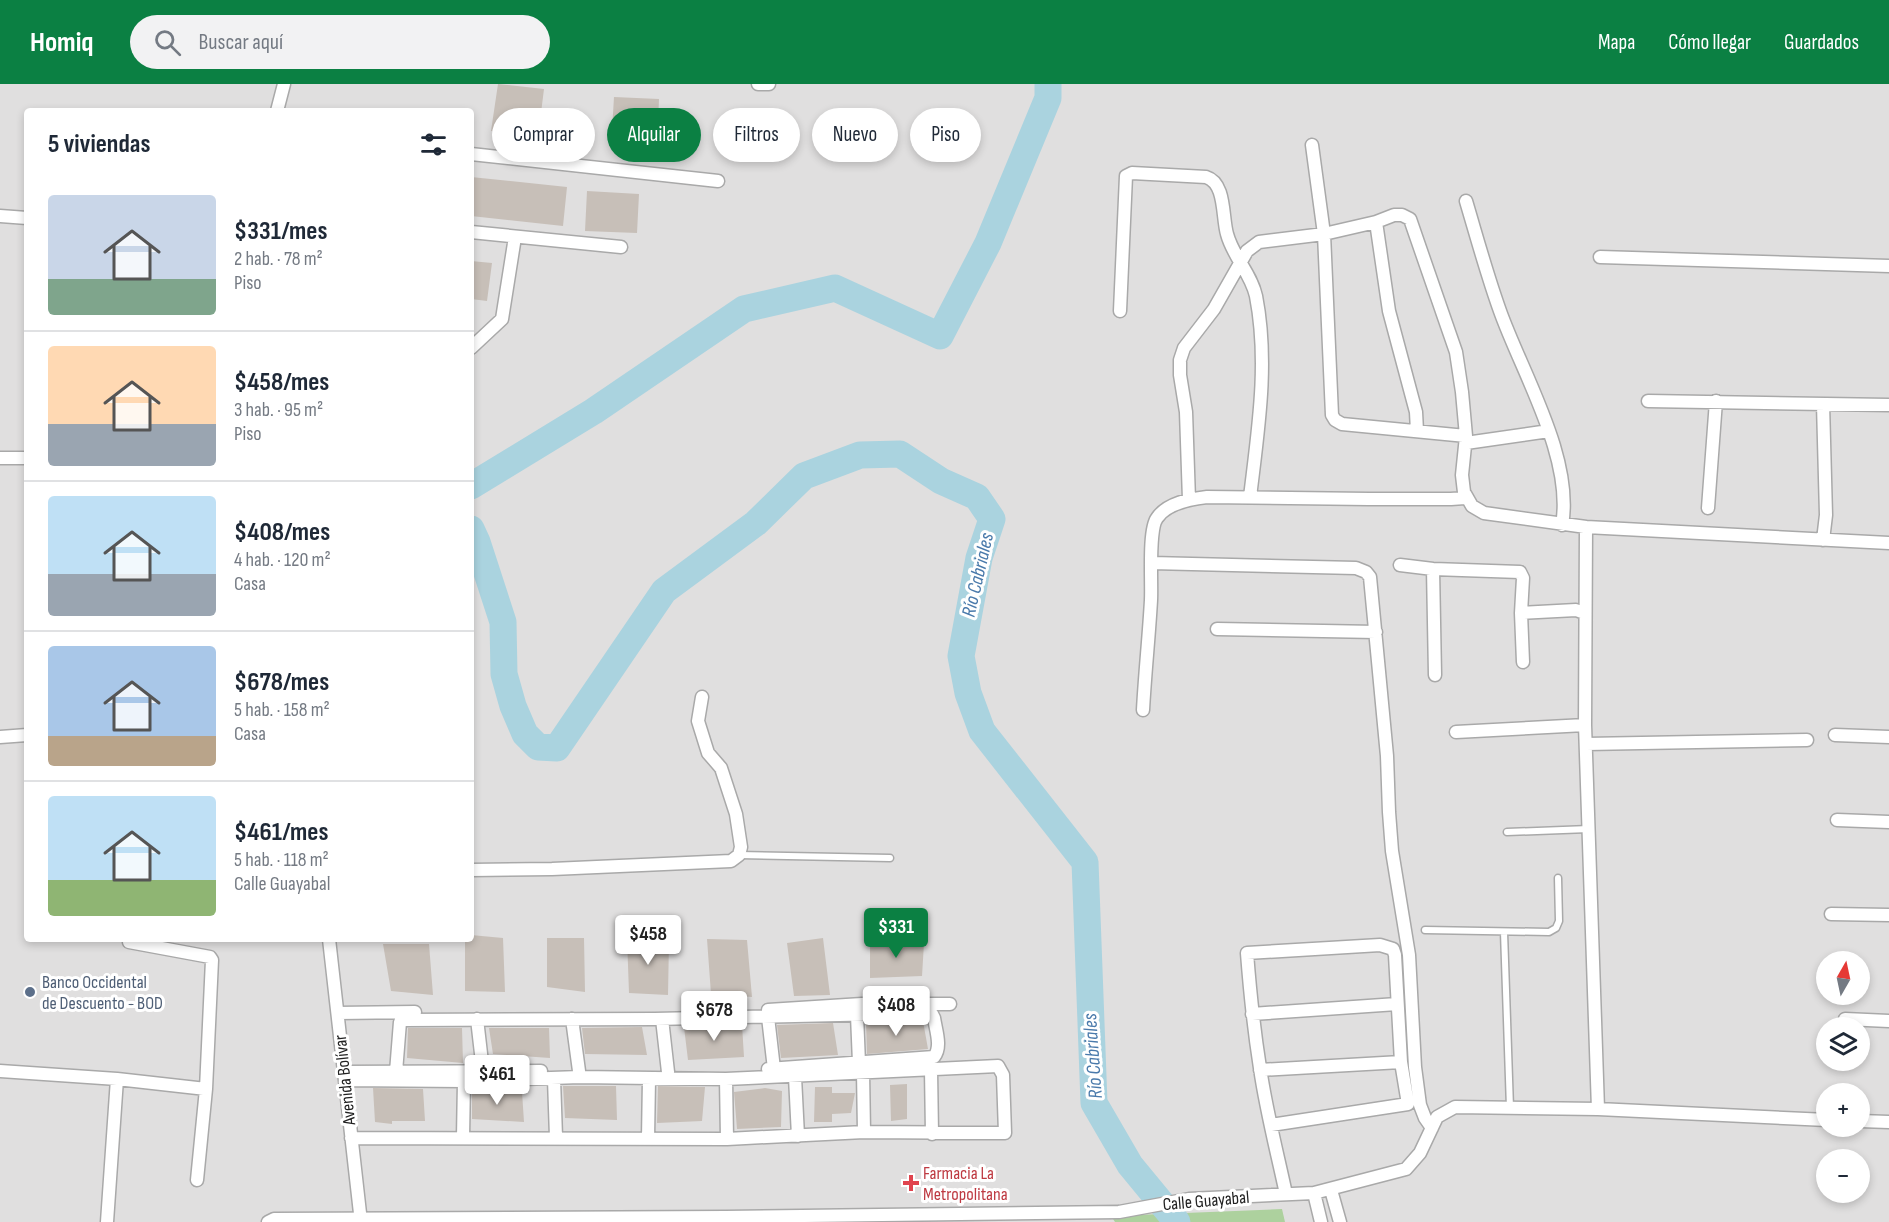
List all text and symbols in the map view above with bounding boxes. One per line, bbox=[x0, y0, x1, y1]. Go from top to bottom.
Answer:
search box bbox=[130, 15, 550, 69]
text: Homiq bbox=[30, 26, 94, 59]
icon: search bbox=[151, 26, 184, 59]
text: Buscar aquí bbox=[199, 29, 283, 56]
text: Mapa bbox=[1598, 30, 1635, 55]
text: Cómo llegar bbox=[1668, 30, 1751, 55]
text: Guardados bbox=[1784, 30, 1859, 55]
chip: Comprar bbox=[492, 108, 595, 162]
chip: Alquilar bbox=[607, 108, 701, 162]
chip: Filtros bbox=[713, 108, 800, 162]
chip: Nuevo bbox=[812, 108, 898, 162]
chip: Piso bbox=[910, 108, 981, 162]
icon: filters bbox=[417, 128, 450, 161]
text: 5 viviendas bbox=[48, 129, 150, 160]
text: $331/mes bbox=[234, 216, 327, 247]
icon: home bbox=[96, 219, 168, 291]
text: 2 hab. · 78 m² bbox=[234, 247, 323, 271]
text: Piso bbox=[234, 271, 262, 295]
text: $458/mes bbox=[234, 367, 329, 398]
icon: home bbox=[96, 370, 168, 442]
text: 3 hab. · 95 m² bbox=[234, 398, 323, 422]
text: Piso bbox=[234, 422, 262, 446]
text: $408/mes bbox=[234, 517, 330, 548]
icon: home bbox=[96, 520, 168, 592]
water label: Río Cabriales bbox=[957, 531, 999, 619]
text: 4 hab. · 120 m² bbox=[234, 548, 331, 572]
text: Casa bbox=[234, 572, 266, 596]
text: $678/mes bbox=[234, 667, 329, 698]
icon: home bbox=[96, 670, 168, 742]
text: 5 hab. · 158 m² bbox=[234, 698, 330, 722]
text: Casa bbox=[234, 722, 266, 746]
text: $461/mes bbox=[234, 817, 328, 848]
icon: home bbox=[96, 820, 168, 892]
text: 5 hab. · 118 m² bbox=[234, 848, 329, 872]
text: Calle Guayabal bbox=[234, 872, 330, 896]
pin: $331 bbox=[860, 908, 932, 959]
pin: $458 bbox=[612, 915, 684, 966]
text: $331 bbox=[878, 915, 914, 939]
text: $458 bbox=[629, 922, 667, 946]
north arrow bbox=[1816, 951, 1870, 1005]
map controls bbox=[1816, 951, 1870, 1203]
place label: Banco Occidental de Descuento - BOD bbox=[42, 972, 163, 1014]
marker: Banco Occidental de Descuento - BOD bbox=[23, 985, 37, 999]
pin: $408 bbox=[860, 986, 932, 1037]
pin: $678 bbox=[678, 991, 750, 1042]
text: $408 bbox=[877, 993, 915, 1017]
text: $678 bbox=[695, 998, 733, 1022]
water label: Río Cabriales bbox=[1078, 1013, 1108, 1099]
button: layers bbox=[1816, 1017, 1870, 1071]
street label: Avenida Bolívar bbox=[330, 1034, 360, 1127]
pin: $461 bbox=[461, 1055, 533, 1106]
text: $461 bbox=[479, 1062, 515, 1086]
button: + bbox=[1816, 1083, 1870, 1137]
button: − bbox=[1816, 1149, 1870, 1203]
place label: Farmacia La Metropolitana bbox=[923, 1163, 1008, 1205]
marker: Farmacia La Metropolitana bbox=[904, 1176, 918, 1190]
street label: Calle Guayabal bbox=[1162, 1187, 1250, 1215]

